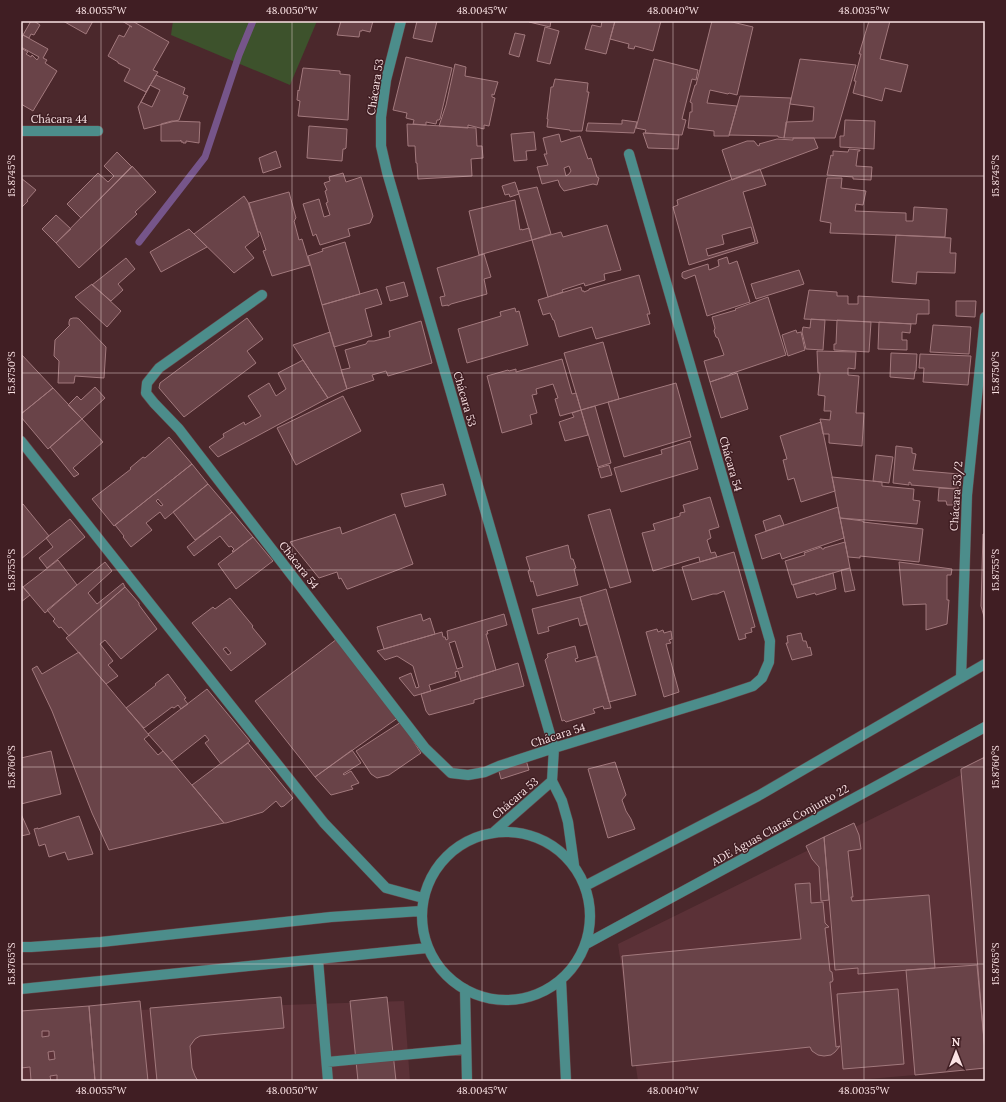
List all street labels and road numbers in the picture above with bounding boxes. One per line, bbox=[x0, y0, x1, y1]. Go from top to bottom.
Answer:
street label: Chácara 53 bbox=[364, 58, 386, 116]
street label: Chácara 44 bbox=[31, 112, 87, 126]
street label: Chácara 53 bbox=[450, 370, 480, 428]
street label: Chácara 54 bbox=[716, 435, 746, 493]
street label: Chácara 53/2 bbox=[947, 461, 966, 531]
street label: Chácara 54 bbox=[276, 538, 322, 592]
street label: Chácara 54 bbox=[529, 720, 587, 750]
street label: Chácara 53 bbox=[489, 774, 541, 822]
street label: ADE Águas Claras Conjunto 22 bbox=[708, 781, 851, 869]

